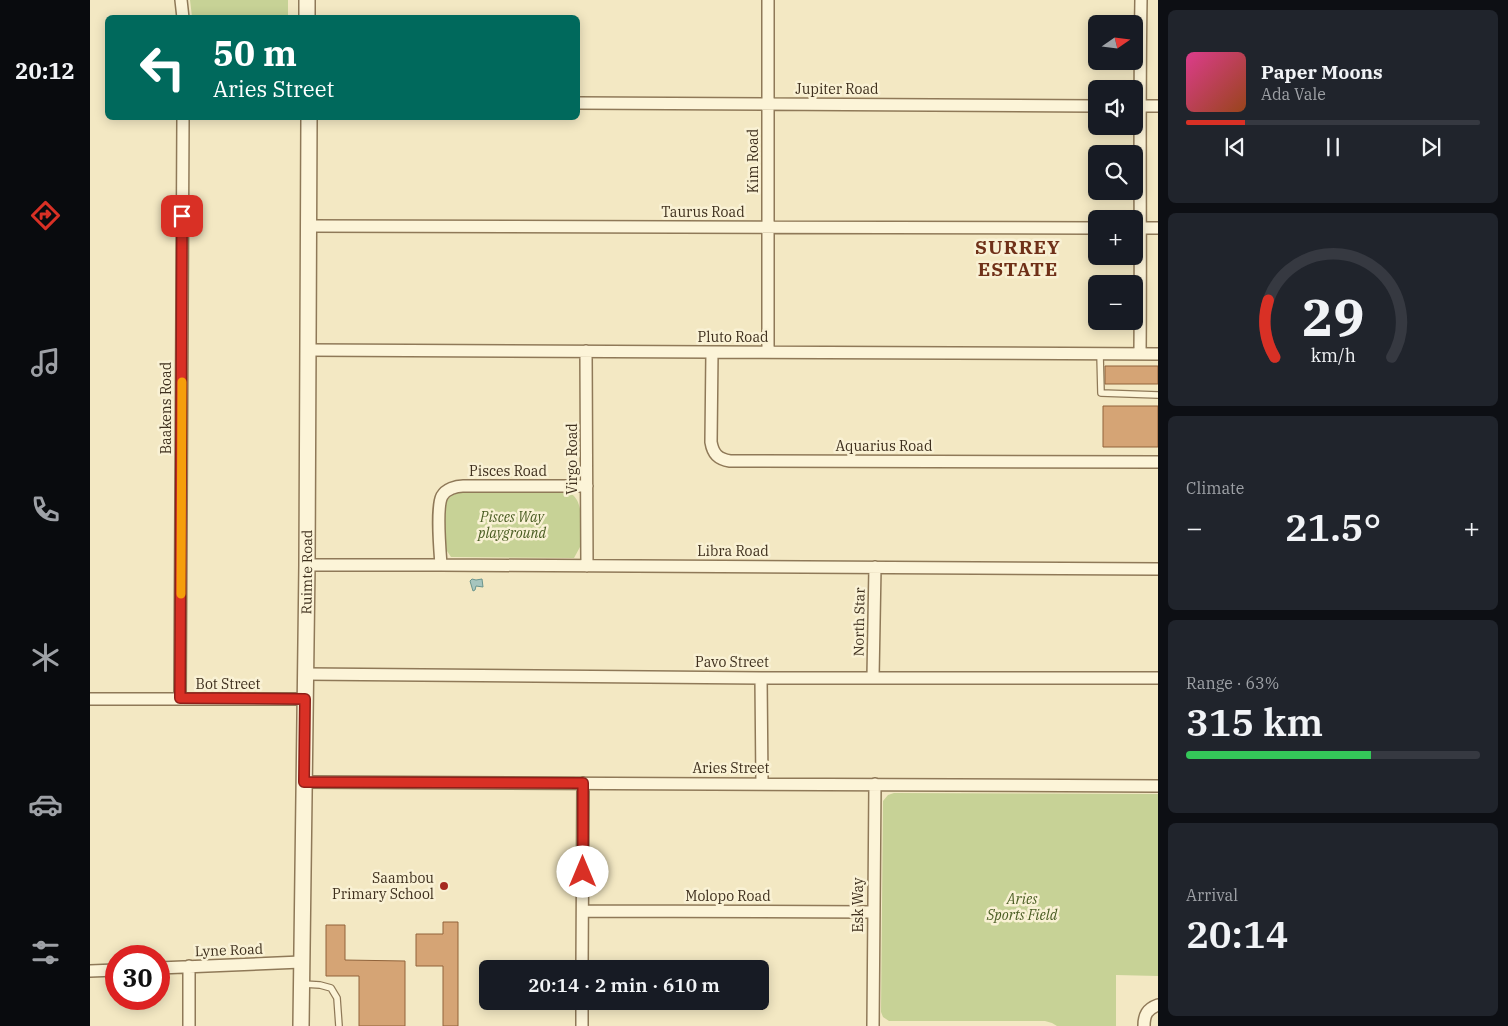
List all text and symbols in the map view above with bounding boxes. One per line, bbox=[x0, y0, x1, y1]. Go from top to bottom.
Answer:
north arrow bbox=[1088, 15, 1142, 70]
map controls bbox=[1088, 15, 1143, 330]
text: 50 m bbox=[213, 30, 297, 76]
icon: left bbox=[130, 35, 195, 100]
text: 20:12 bbox=[15, 56, 75, 85]
text: Paper Moons bbox=[1261, 60, 1383, 84]
text: Aries Street bbox=[213, 74, 334, 103]
street label: Jupiter Road bbox=[795, 80, 879, 98]
button: sound bbox=[1088, 80, 1143, 135]
text: Ada Vale bbox=[1261, 84, 1326, 104]
street label: Kim Road bbox=[744, 128, 762, 193]
icon: previous bbox=[1221, 133, 1249, 161]
icon: pause bbox=[1319, 133, 1347, 161]
icon: next bbox=[1417, 133, 1445, 161]
button: search bbox=[1088, 145, 1143, 200]
pin bbox=[161, 195, 203, 237]
icon: directions bbox=[28, 198, 63, 233]
icon: arrive bbox=[168, 202, 196, 230]
street label: Taurus Road bbox=[661, 203, 745, 221]
button: + bbox=[1088, 210, 1143, 265]
district label: SURREY ESTATE bbox=[975, 235, 1061, 281]
button: − bbox=[1088, 275, 1143, 330]
text: 29 bbox=[1302, 283, 1364, 350]
street label: Pluto Road bbox=[697, 328, 769, 346]
text: km/h bbox=[1310, 344, 1356, 367]
icon: music bbox=[28, 345, 63, 380]
street label: Baakens Road bbox=[157, 361, 175, 454]
street label: Virgo Road bbox=[563, 423, 581, 495]
street label: Aquarius Road bbox=[836, 437, 933, 455]
street label: Pisces Road bbox=[469, 462, 548, 480]
text: Climate bbox=[1186, 478, 1244, 498]
icon: phone bbox=[28, 492, 63, 527]
text: 21.5° bbox=[1285, 502, 1381, 551]
park label: Pisces Way playground bbox=[476, 508, 546, 542]
text: − bbox=[1186, 509, 1203, 546]
text: + bbox=[1463, 509, 1480, 546]
street label: Ruimte Road bbox=[297, 529, 316, 615]
street label: Libra Road bbox=[697, 542, 769, 560]
street label: North Star bbox=[849, 587, 869, 657]
icon: climate bbox=[28, 640, 63, 675]
street label: Pavo Street bbox=[695, 653, 769, 671]
text: Range · 63% bbox=[1186, 673, 1279, 693]
street label: Bot Street bbox=[196, 675, 260, 693]
text: 315 km bbox=[1186, 697, 1323, 746]
street label: Aries Street bbox=[692, 759, 770, 777]
icon: car bbox=[28, 787, 63, 822]
position arrow bbox=[556, 845, 608, 897]
place label: Saambou Primary School bbox=[332, 869, 434, 903]
street label: Esk Way bbox=[849, 877, 867, 932]
marker: Saambou Primary School bbox=[438, 880, 450, 892]
text: Arrival bbox=[1186, 885, 1238, 905]
street label: Molopo Road bbox=[685, 887, 771, 905]
park label: Aries Sports Field bbox=[986, 890, 1058, 924]
text: 20:14 bbox=[1186, 909, 1289, 958]
icon: filters bbox=[28, 935, 63, 970]
street label: Lyne Road bbox=[194, 940, 264, 960]
speed limit sign: 30 bbox=[105, 945, 170, 1010]
text: 20:14 · 2 min · 610 m bbox=[528, 973, 720, 997]

